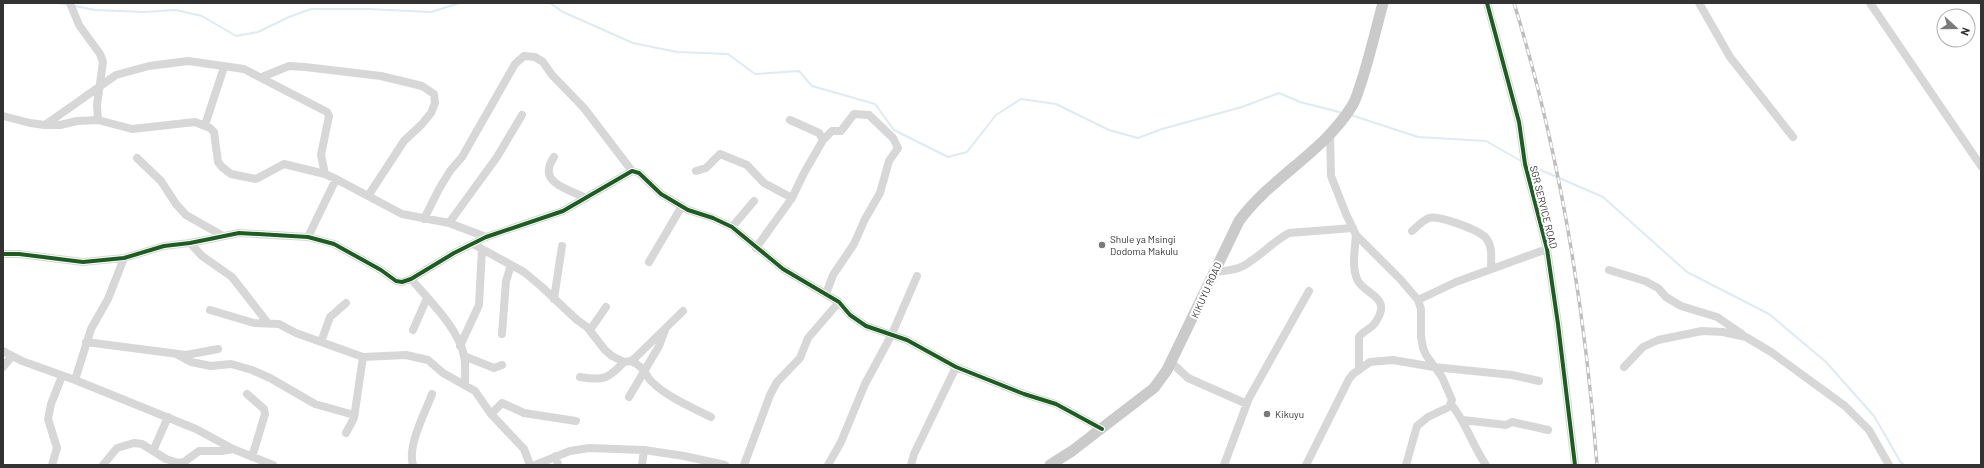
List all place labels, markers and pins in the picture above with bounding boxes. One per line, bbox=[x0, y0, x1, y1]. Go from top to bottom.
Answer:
place label: Shule ya Msingi Dodoma Makulu bbox=[1110, 233, 1178, 257]
marker: Shule ya Msingi Dodoma Makulu bbox=[1097, 240, 1107, 250]
place label: Kikuyu bbox=[1275, 408, 1304, 420]
marker: Kikuyu bbox=[1262, 409, 1272, 419]

